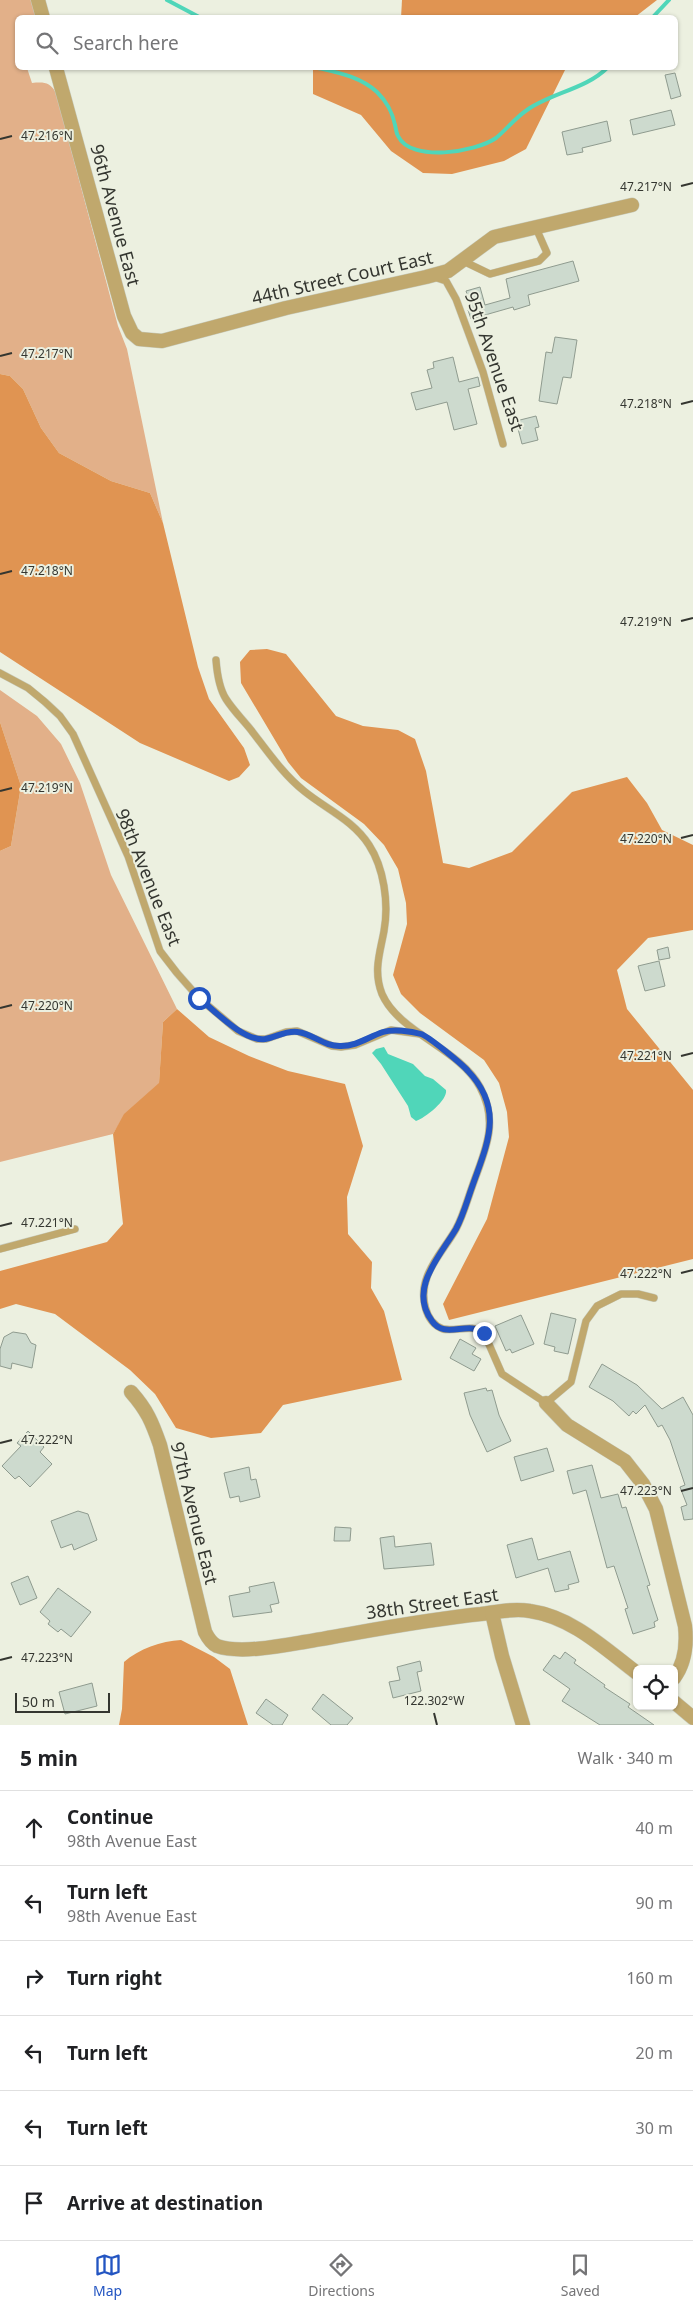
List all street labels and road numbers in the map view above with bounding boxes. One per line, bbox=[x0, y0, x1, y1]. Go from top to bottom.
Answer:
street label: 96th Avenue East bbox=[86, 141, 147, 289]
street label: 44th Street Court East bbox=[249, 244, 435, 310]
street label: 95th Avenue East bbox=[460, 288, 530, 434]
street label: 98th Avenue East bbox=[111, 805, 188, 950]
street label: 97th Avenue East bbox=[166, 1439, 224, 1587]
street label: 38th Street East bbox=[364, 1582, 500, 1624]

